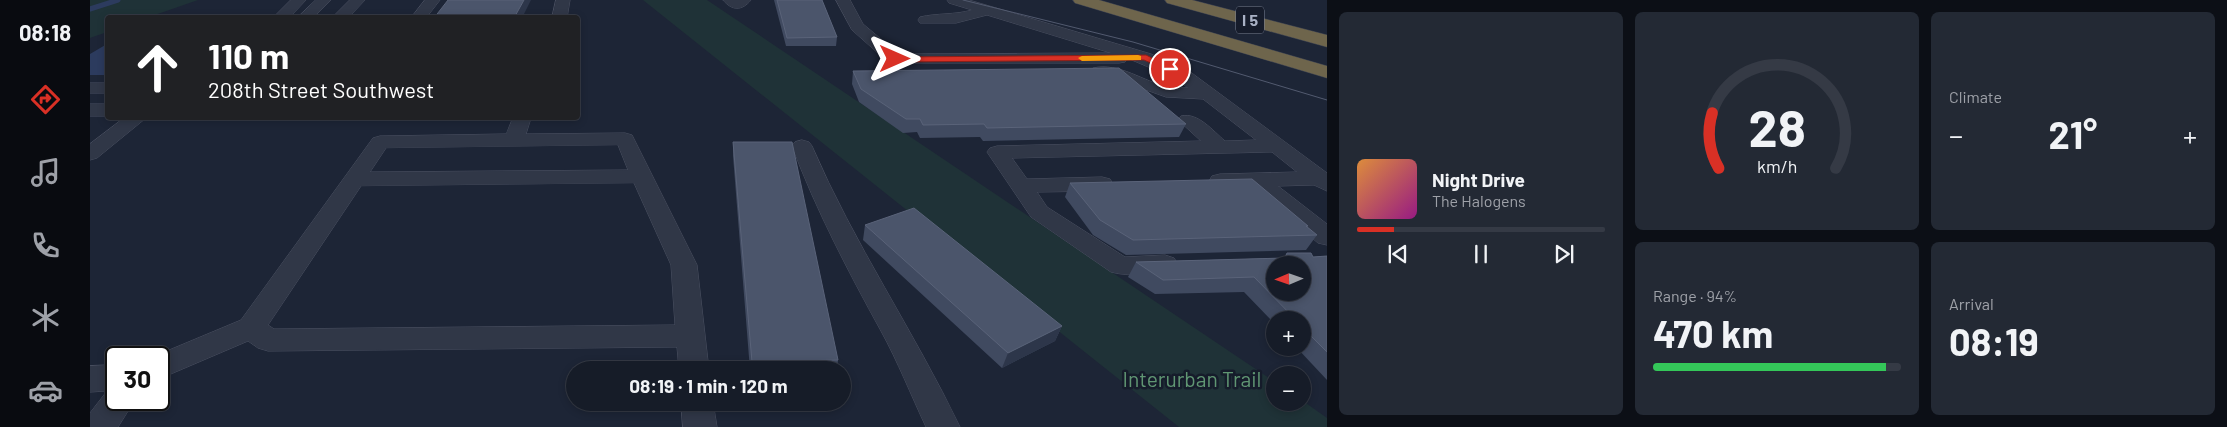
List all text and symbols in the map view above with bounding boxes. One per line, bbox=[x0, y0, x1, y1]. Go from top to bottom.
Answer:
road number: I 5 bbox=[1236, 6, 1264, 34]
text: 08:18 bbox=[19, 19, 71, 45]
position arrow bbox=[868, 32, 920, 84]
text: 110 m bbox=[208, 34, 289, 76]
icon: ahead bbox=[125, 35, 190, 100]
pin bbox=[1149, 48, 1191, 90]
icon: arrive bbox=[1156, 55, 1184, 83]
text: 208th Street Southwest bbox=[208, 76, 434, 102]
icon: directions bbox=[28, 82, 63, 117]
text: Climate bbox=[1949, 87, 2002, 106]
text: 28 bbox=[1748, 95, 1806, 157]
text: 21° bbox=[2049, 111, 2097, 157]
text: − bbox=[1949, 118, 1963, 152]
text: + bbox=[2183, 118, 2197, 152]
icon: music bbox=[28, 155, 63, 190]
text: km/h bbox=[1757, 155, 1797, 177]
text: Night Drive bbox=[1432, 168, 1525, 191]
text: The Halogens bbox=[1432, 191, 1526, 210]
icon: phone bbox=[28, 228, 63, 263]
icon: previous bbox=[1384, 240, 1412, 268]
icon: pause bbox=[1467, 240, 1495, 268]
icon: next bbox=[1550, 240, 1578, 268]
north arrow bbox=[1266, 256, 1311, 301]
map controls bbox=[1266, 256, 1311, 411]
text: Range · 94% bbox=[1653, 286, 1737, 305]
text: Arrival bbox=[1949, 294, 1994, 313]
icon: climate bbox=[28, 300, 63, 335]
text: 470 km bbox=[1653, 310, 1773, 356]
button: + bbox=[1266, 311, 1311, 356]
text: 08:19 bbox=[1949, 318, 2039, 364]
speed limit sign: 30 bbox=[105, 346, 170, 411]
park label: Interurban Trail bbox=[1123, 366, 1261, 391]
button: − bbox=[1266, 366, 1311, 411]
icon: car bbox=[28, 373, 63, 408]
text: 08:19 · 1 min · 120 m bbox=[629, 374, 788, 397]

